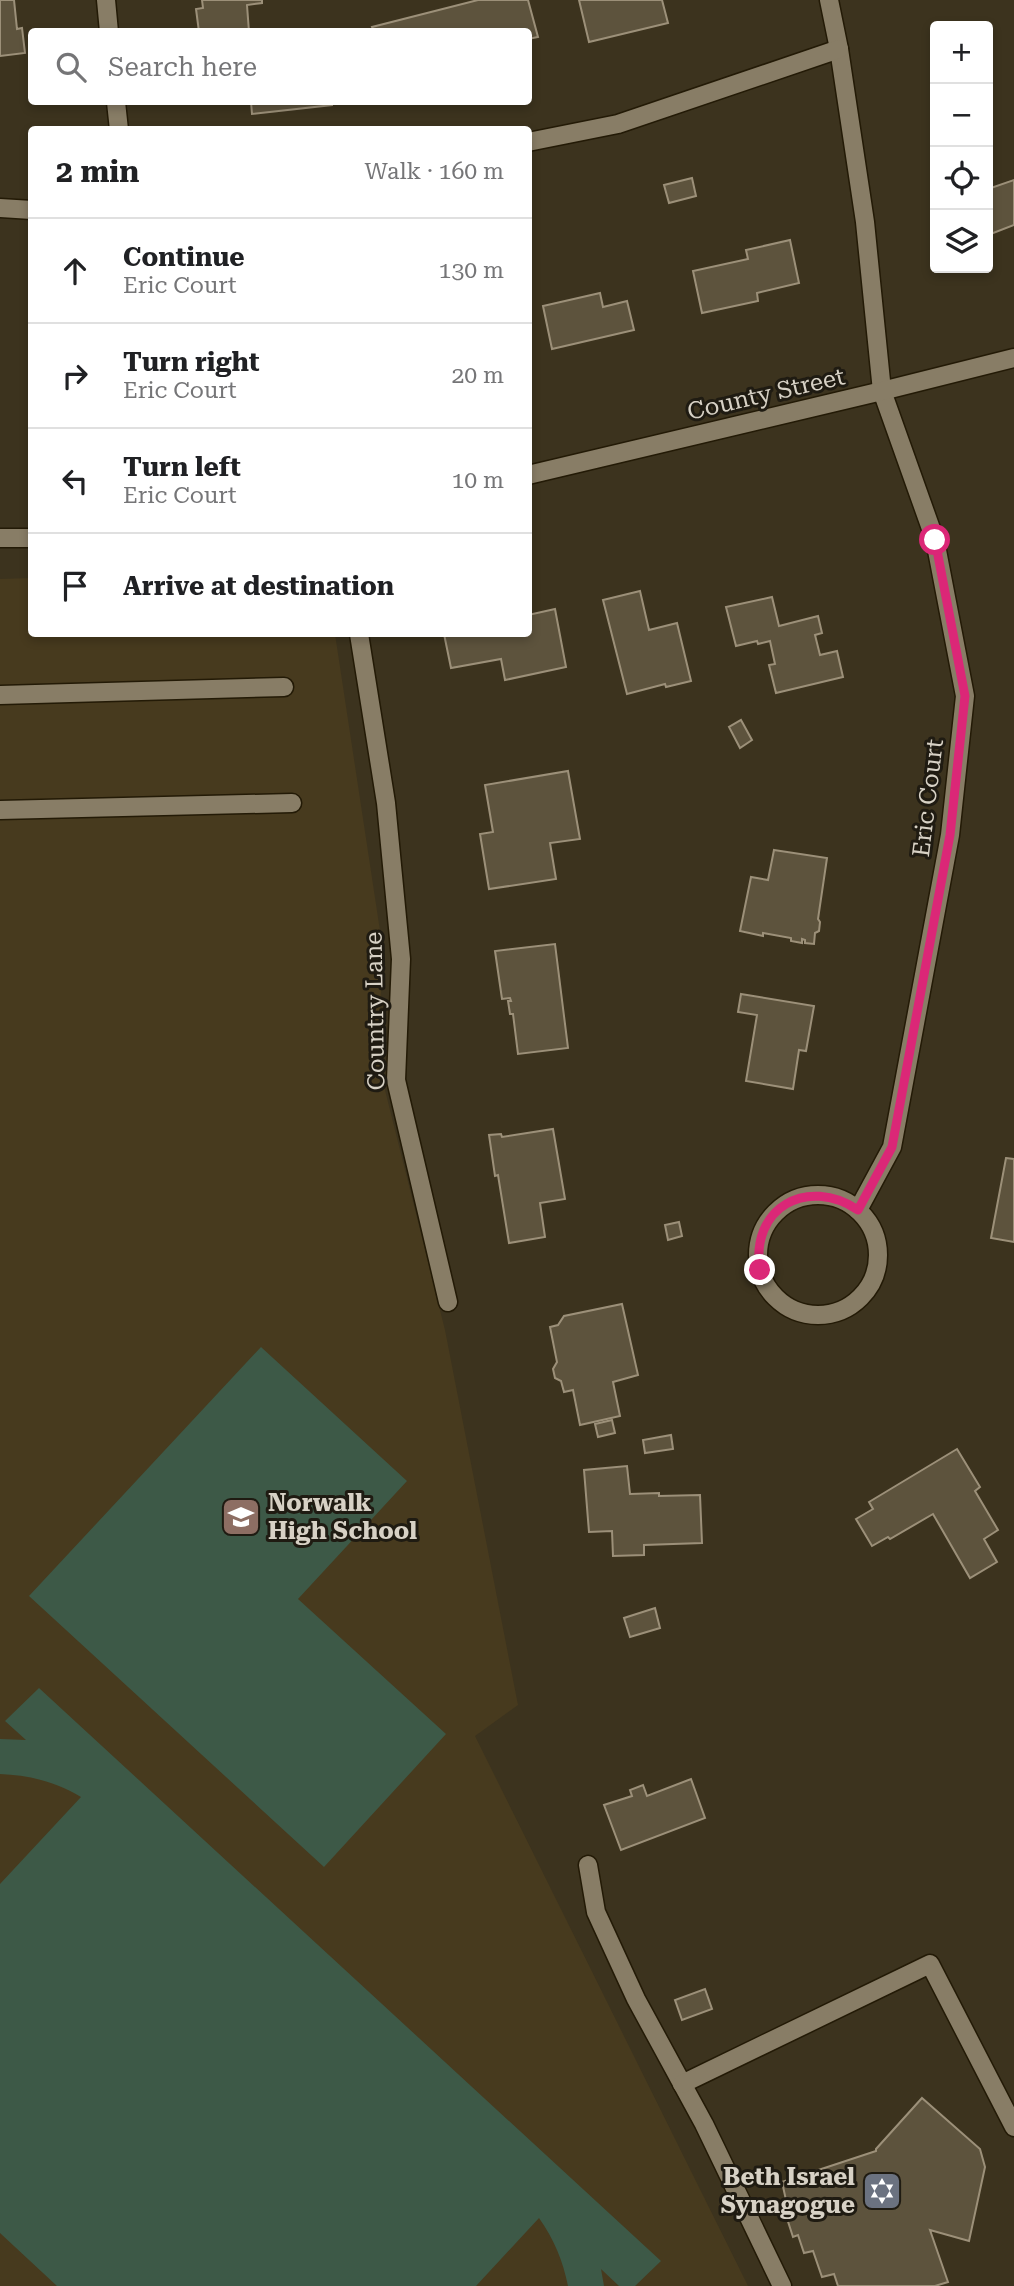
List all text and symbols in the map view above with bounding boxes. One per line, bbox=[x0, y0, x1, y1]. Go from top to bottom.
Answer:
map controls bbox=[930, 21, 993, 273]
button: + bbox=[930, 21, 993, 84]
search box bbox=[28, 28, 532, 105]
icon: search bbox=[52, 48, 90, 86]
text: Search here bbox=[108, 52, 257, 82]
button: − bbox=[930, 84, 993, 147]
button: locate bbox=[930, 147, 993, 210]
text: 2 min bbox=[56, 154, 139, 189]
text: Walk · 160 m bbox=[365, 158, 504, 185]
button: layers bbox=[930, 210, 993, 273]
text: Continue bbox=[123, 242, 245, 272]
icon: ahead bbox=[56, 252, 94, 290]
text: 130 m bbox=[439, 257, 504, 284]
text: Eric Court bbox=[123, 272, 237, 299]
text: Turn right bbox=[123, 347, 259, 377]
icon: right bbox=[56, 357, 94, 395]
text: 20 m bbox=[451, 362, 504, 389]
street label: County Street bbox=[685, 362, 848, 426]
text: Eric Court bbox=[123, 377, 237, 404]
text: Turn left bbox=[123, 452, 241, 482]
icon: left bbox=[56, 462, 94, 500]
text: 10 m bbox=[451, 467, 504, 494]
text: Eric Court bbox=[123, 482, 237, 509]
route start bbox=[919, 524, 950, 555]
icon: arrive bbox=[56, 567, 94, 605]
text: Arrive at destination bbox=[123, 571, 394, 601]
street label: Eric Court bbox=[907, 737, 949, 859]
street label: Country Lane bbox=[360, 931, 390, 1091]
route end bbox=[744, 1254, 775, 1285]
place label: Norwalk High School bbox=[268, 1489, 417, 1545]
school or university icon: Norwalk High School bbox=[220, 1496, 262, 1538]
place label: Beth Israel Synagogue bbox=[721, 2163, 855, 2219]
synagogue icon: Beth Israel Synagogue bbox=[861, 2170, 903, 2212]

